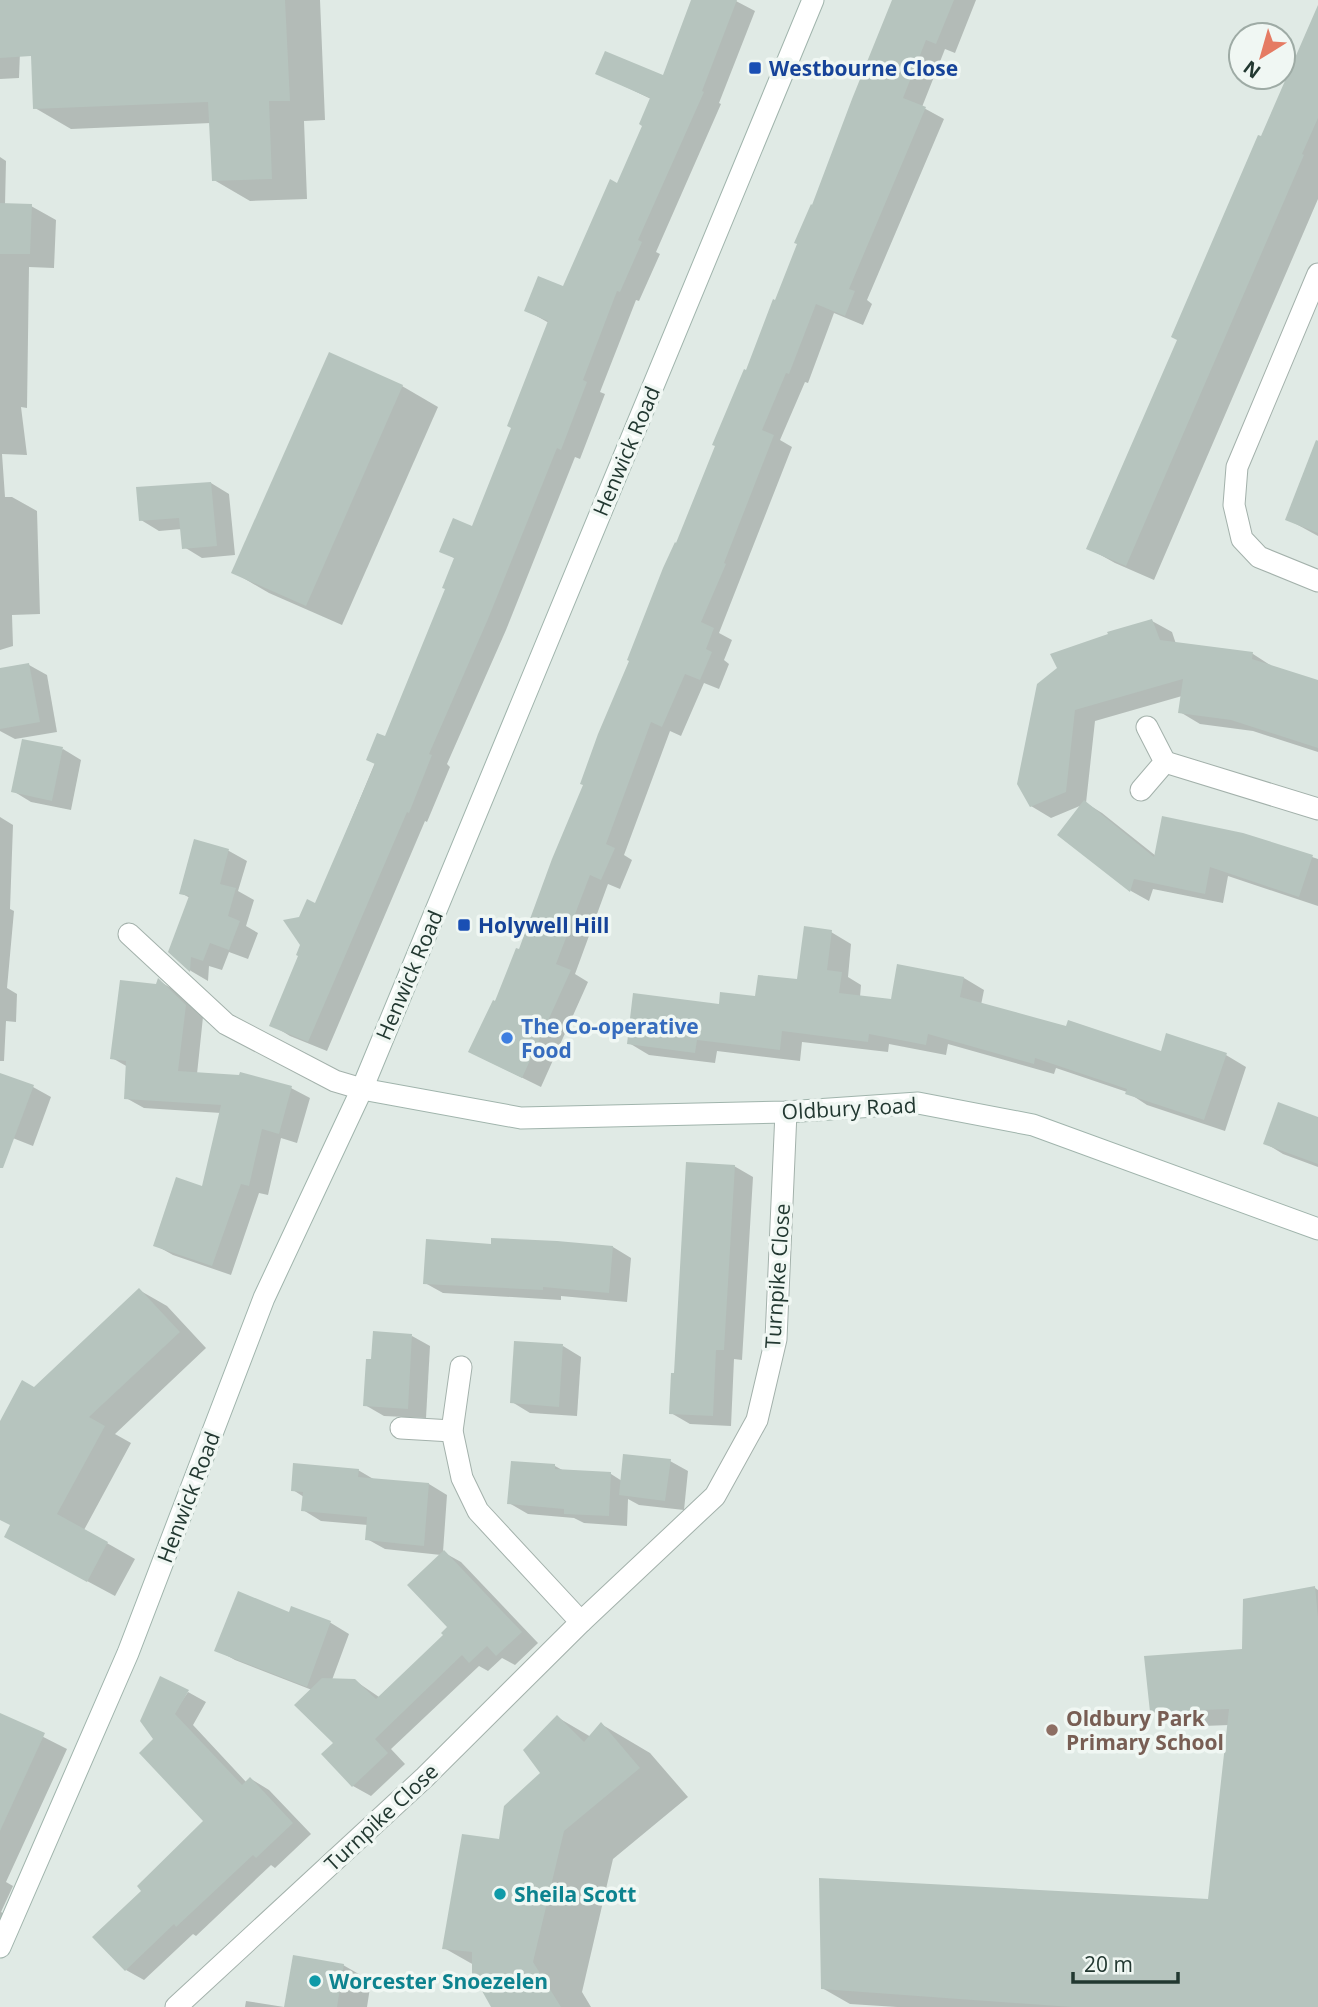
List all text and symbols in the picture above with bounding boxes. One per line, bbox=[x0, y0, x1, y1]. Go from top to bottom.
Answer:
north arrow bbox=[1227, 21, 1297, 91]
place label: Westbourne Close bbox=[769, 54, 958, 82]
text: N bbox=[1238, 55, 1266, 85]
marker: Westbourne Close bbox=[747, 60, 763, 76]
street label: Henwick Road bbox=[586, 382, 666, 520]
street label: Henwick Road bbox=[369, 906, 449, 1044]
place label: Holywell Hill bbox=[478, 911, 609, 939]
marker: Holywell Hill bbox=[456, 917, 472, 933]
place label: The Co-operative Food bbox=[521, 1012, 699, 1064]
marker: The Co-operative Food bbox=[499, 1030, 515, 1046]
street label: Oldbury Road bbox=[781, 1090, 917, 1126]
street label: Turnpike Close bbox=[758, 1203, 796, 1349]
street label: Henwick Road bbox=[150, 1427, 226, 1567]
place label: Oldbury Park Primary School bbox=[1066, 1704, 1224, 1756]
marker: Oldbury Park Primary School bbox=[1044, 1722, 1060, 1738]
street label: Turnpike Close bbox=[318, 1757, 444, 1877]
place label: Sheila Scott bbox=[514, 1880, 636, 1908]
marker: Sheila Scott bbox=[492, 1886, 508, 1902]
scale bar bbox=[1073, 1940, 1178, 1984]
text: 20 m bbox=[1084, 1950, 1133, 1978]
place label: Worcester Snoezelen bbox=[329, 1967, 548, 1995]
marker: Worcester Snoezelen bbox=[307, 1973, 323, 1989]

